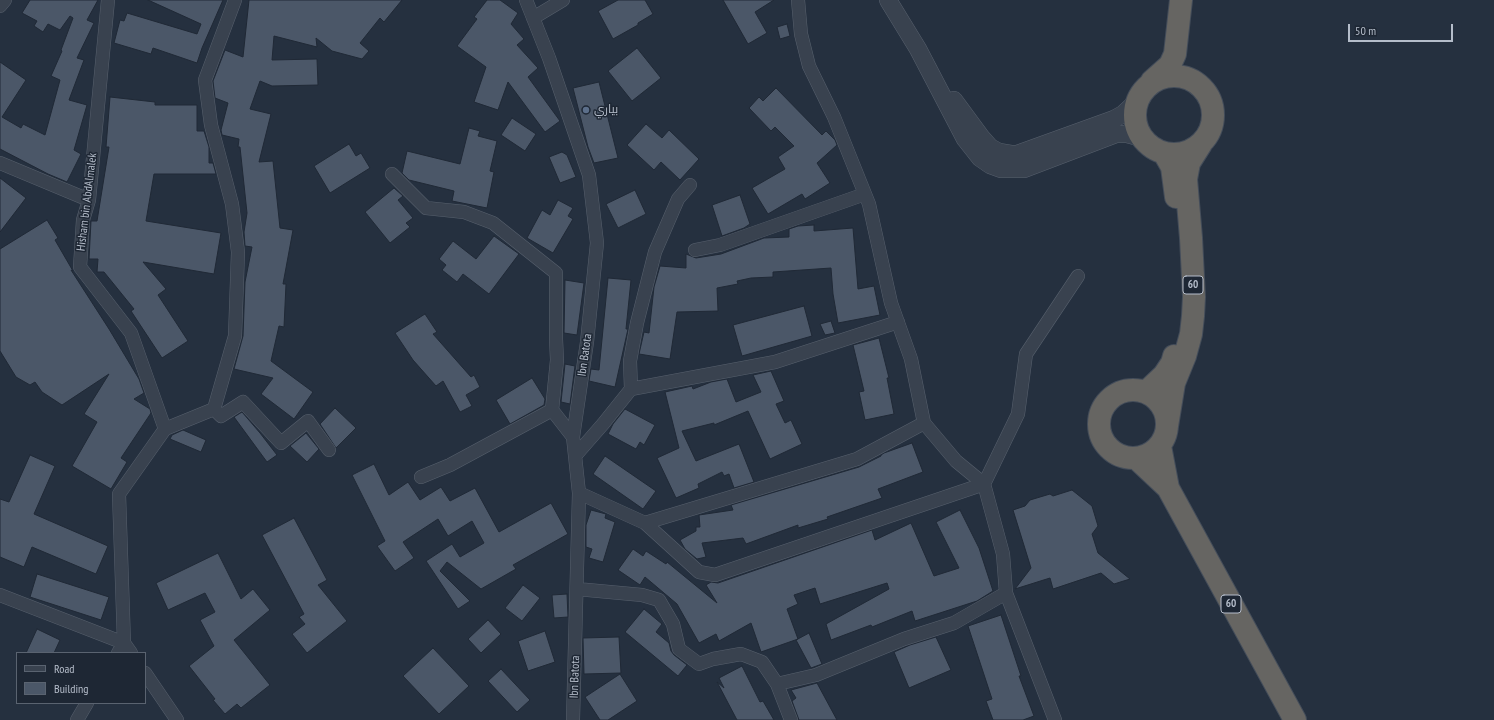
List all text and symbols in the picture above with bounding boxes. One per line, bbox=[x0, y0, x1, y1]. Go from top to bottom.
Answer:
scale bar bbox=[1350, 16, 1455, 42]
text: 50 m bbox=[1355, 23, 1376, 38]
place label: بياري bbox=[594, 103, 618, 117]
marker: بياري bbox=[581, 105, 591, 115]
street label: Hisham bin AbdAlmalek bbox=[74, 152, 100, 252]
road number: 60 bbox=[1183, 276, 1203, 294]
street label: Ibn Batota bbox=[575, 333, 595, 377]
road number: 60 bbox=[1221, 595, 1241, 613]
legend bbox=[16, 652, 146, 704]
street label: Ibn Batota bbox=[567, 655, 583, 699]
text: Road bbox=[54, 661, 74, 676]
text: Building bbox=[54, 681, 89, 696]

